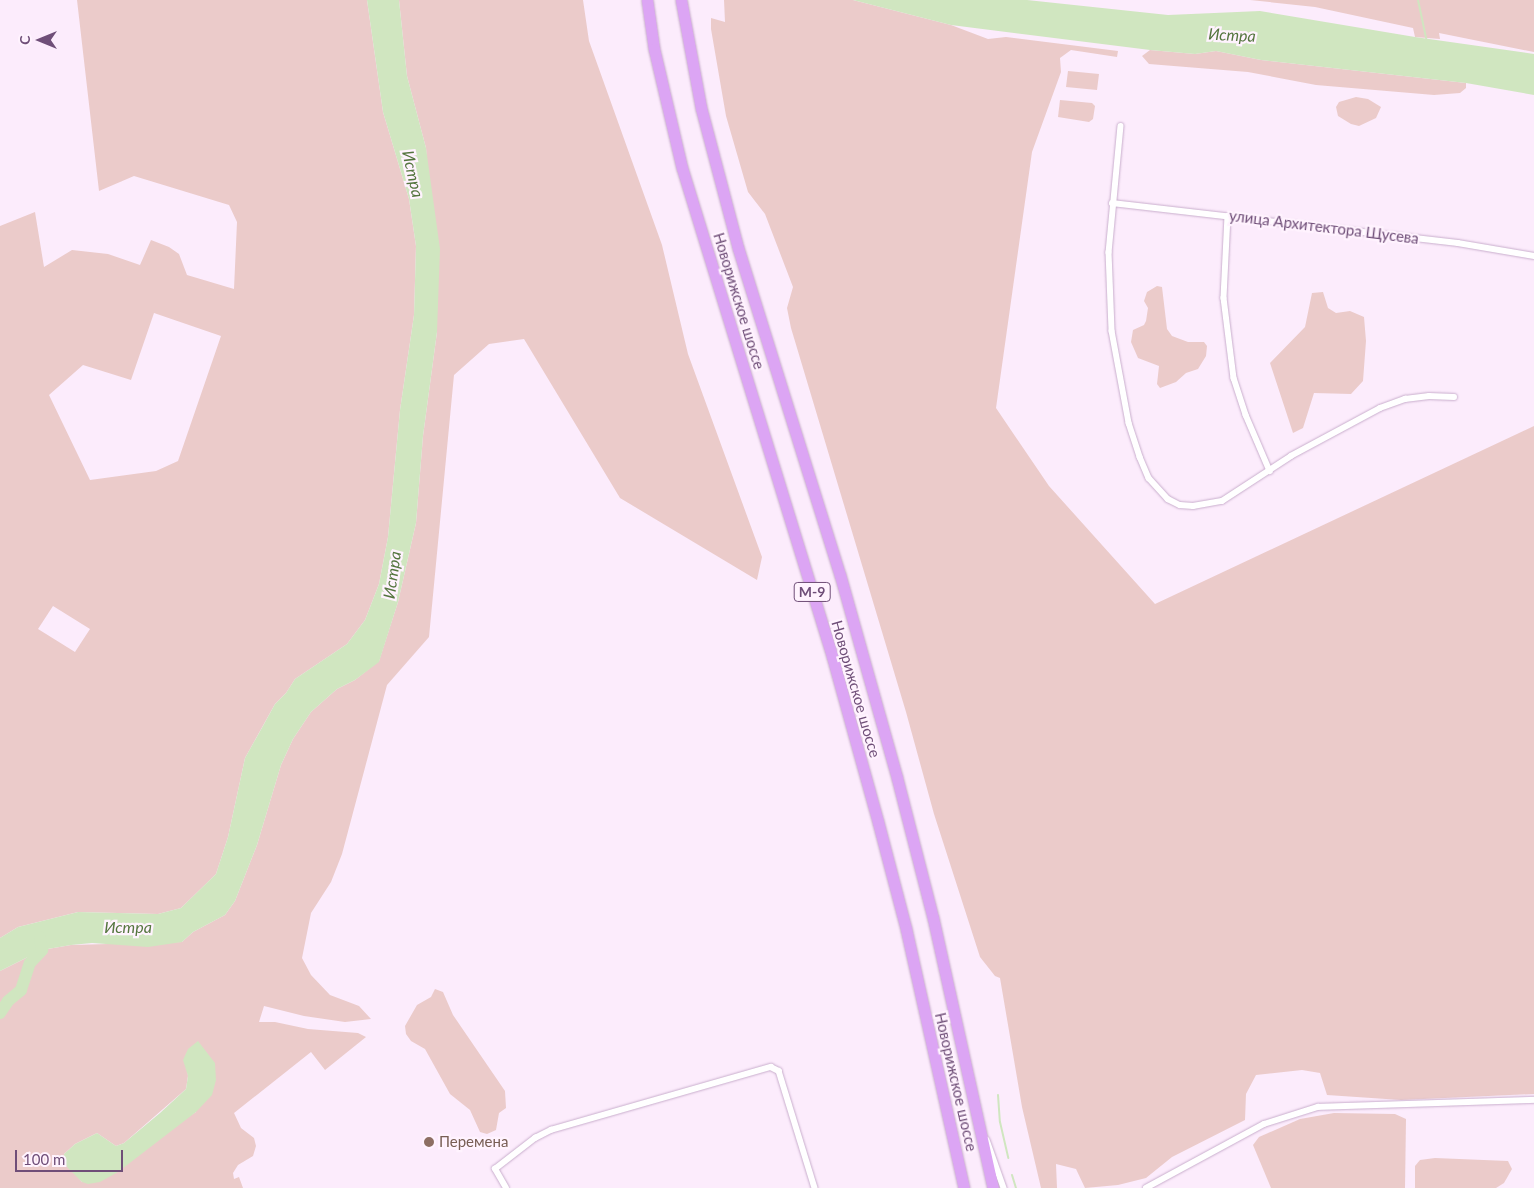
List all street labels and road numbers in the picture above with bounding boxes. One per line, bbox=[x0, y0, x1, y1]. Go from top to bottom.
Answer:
street label: улица Архитектора Щусева bbox=[1228, 206, 1420, 248]
street label: Новорижское шоссе bbox=[710, 231, 768, 371]
road number: М-9 bbox=[793, 580, 831, 604]
street label: Новорижское шоссе bbox=[828, 618, 884, 760]
street label: Новорижское шоссе bbox=[931, 1011, 981, 1153]

